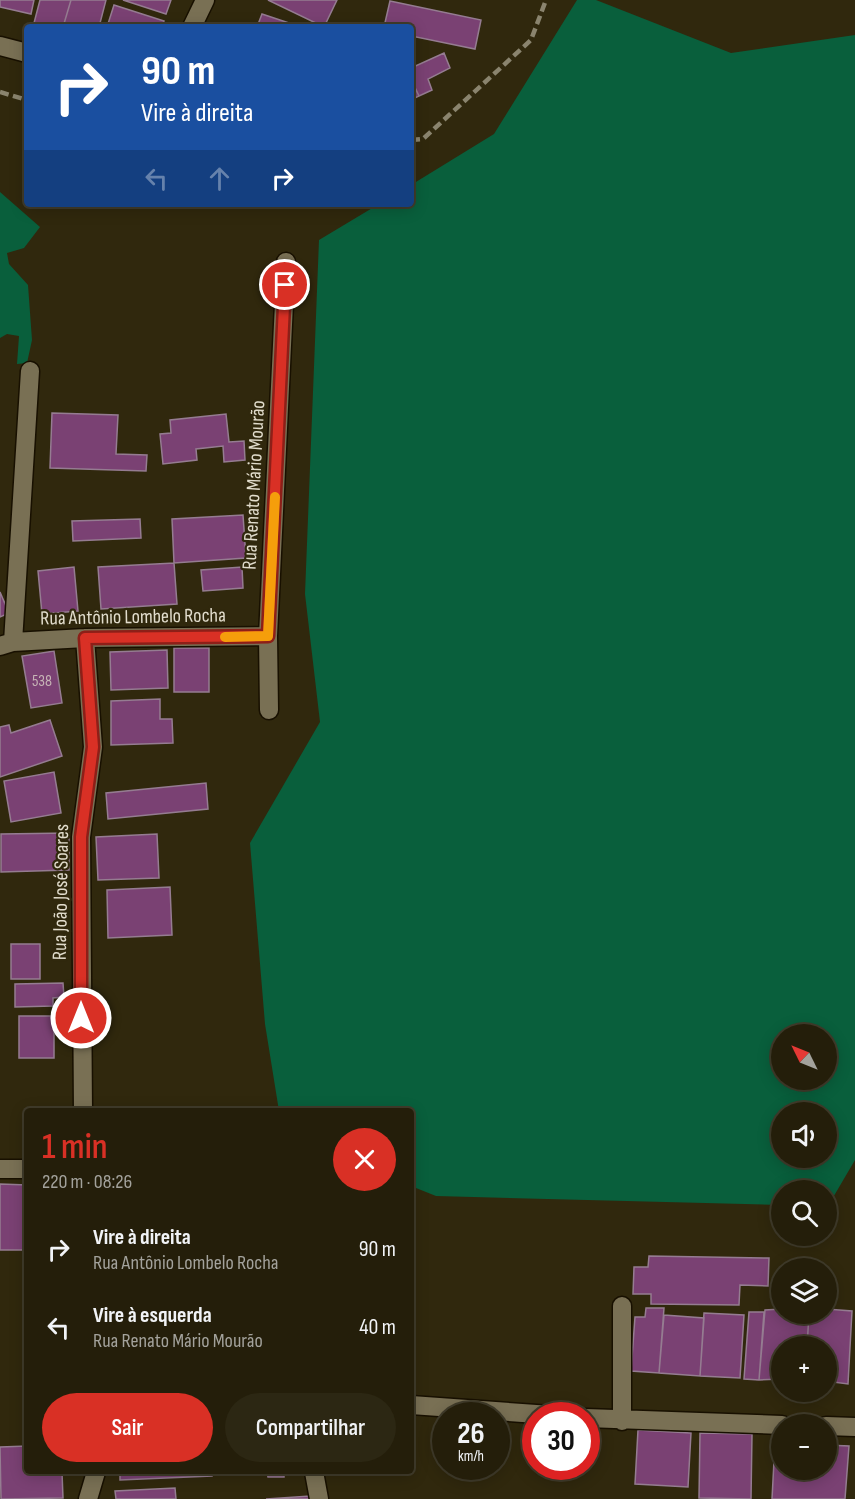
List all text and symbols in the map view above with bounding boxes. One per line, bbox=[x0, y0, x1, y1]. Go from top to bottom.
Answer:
text: 90 m bbox=[141, 46, 215, 97]
icon: right bbox=[42, 48, 120, 126]
text: Vire à direita bbox=[141, 97, 253, 129]
icon: left bbox=[140, 162, 173, 195]
icon: ahead bbox=[203, 162, 236, 195]
icon: right bbox=[266, 162, 299, 195]
pin bbox=[259, 259, 310, 310]
icon: arrive bbox=[268, 268, 301, 301]
street label: Rua Renato Mário Mourão bbox=[238, 400, 270, 570]
street label: Rua Antônio Lombelo Rocha bbox=[40, 603, 226, 631]
house number: 538 bbox=[32, 672, 52, 691]
street label: Rua João José Soares bbox=[48, 824, 74, 960]
position arrow bbox=[49, 986, 113, 1050]
north arrow bbox=[771, 1024, 837, 1090]
map controls bbox=[771, 1024, 837, 1480]
button: sound bbox=[771, 1102, 837, 1168]
text: 1 min bbox=[42, 1126, 107, 1169]
button: close bbox=[333, 1128, 396, 1191]
text: 220 m · 08:26 bbox=[42, 1170, 132, 1194]
button: search bbox=[771, 1180, 837, 1246]
text: Vire à direita bbox=[93, 1224, 191, 1251]
icon: right bbox=[42, 1233, 75, 1266]
text: 90 m bbox=[359, 1236, 396, 1263]
text: Rua Antônio Lombelo Rocha bbox=[93, 1251, 279, 1275]
button: layers bbox=[771, 1258, 837, 1324]
text: Vire à esquerda bbox=[93, 1302, 212, 1329]
icon: left bbox=[42, 1311, 75, 1344]
text: 40 m bbox=[359, 1314, 396, 1341]
text: Rua Renato Mário Mourão bbox=[93, 1329, 263, 1353]
button: + bbox=[771, 1336, 837, 1402]
button: Sair bbox=[42, 1393, 213, 1462]
button: Compartilhar bbox=[225, 1393, 396, 1462]
speed limit sign: 30 bbox=[522, 1402, 600, 1480]
button: − bbox=[771, 1414, 837, 1480]
text: 26 bbox=[457, 1416, 485, 1452]
text: km/h bbox=[458, 1447, 484, 1466]

